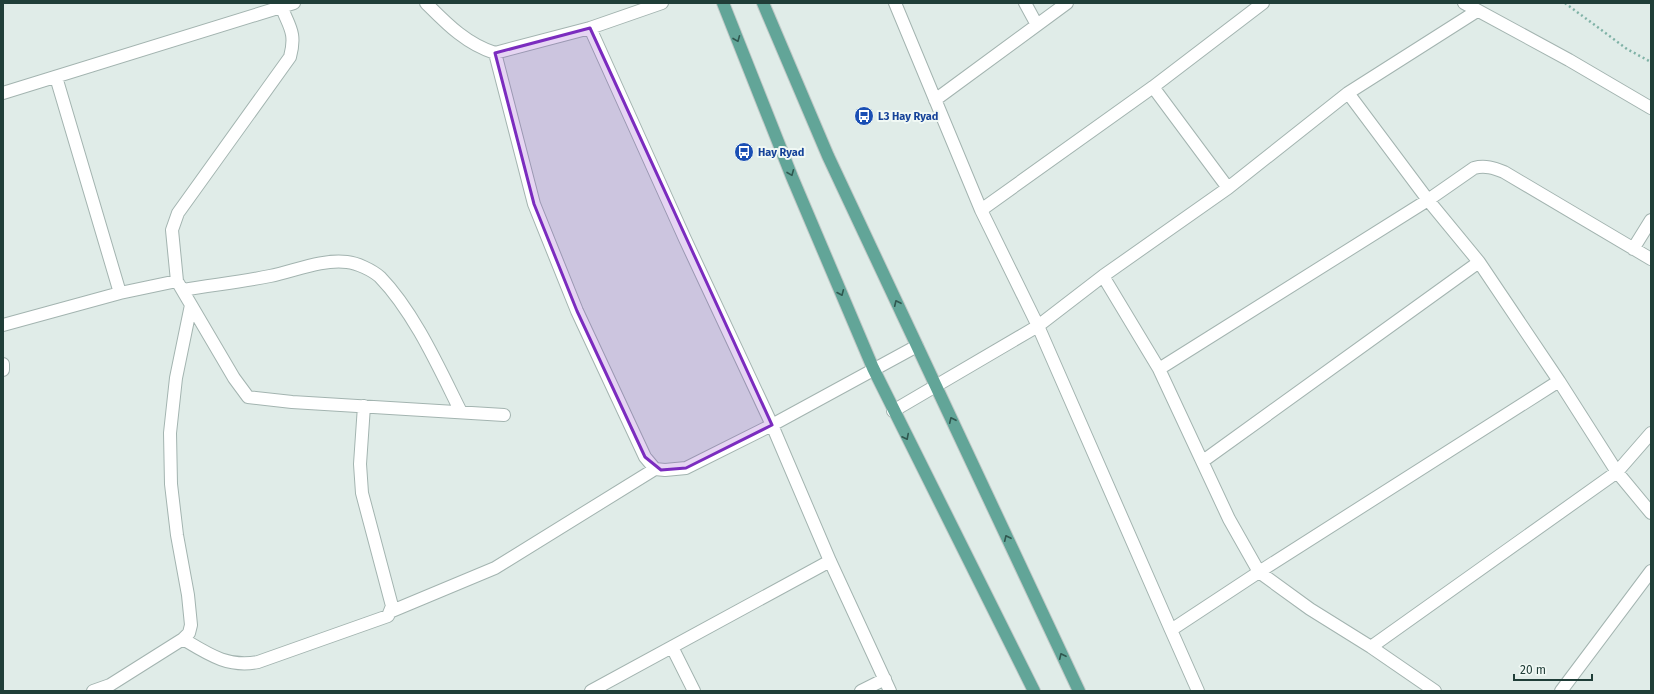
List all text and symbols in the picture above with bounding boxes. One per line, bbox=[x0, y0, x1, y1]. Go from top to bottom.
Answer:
one-way arrow bbox=[733, 36, 741, 43]
bus stop icon: L3 Hay Ryad bbox=[853, 105, 875, 127]
place label: L3 Hay Ryad bbox=[878, 110, 938, 123]
bus stop icon: Hay Ryad bbox=[733, 141, 755, 163]
place label: Hay Ryad bbox=[758, 146, 804, 159]
one-way arrow bbox=[786, 170, 794, 177]
one-way arrow bbox=[836, 288, 844, 296]
one-way arrow bbox=[894, 299, 902, 307]
one-way arrow bbox=[949, 417, 957, 425]
one-way arrow bbox=[902, 432, 909, 440]
one-way arrow bbox=[1004, 535, 1012, 542]
one-way arrow bbox=[1059, 652, 1067, 660]
scale bar bbox=[1514, 656, 1592, 682]
text: 20 m bbox=[1520, 663, 1546, 677]

